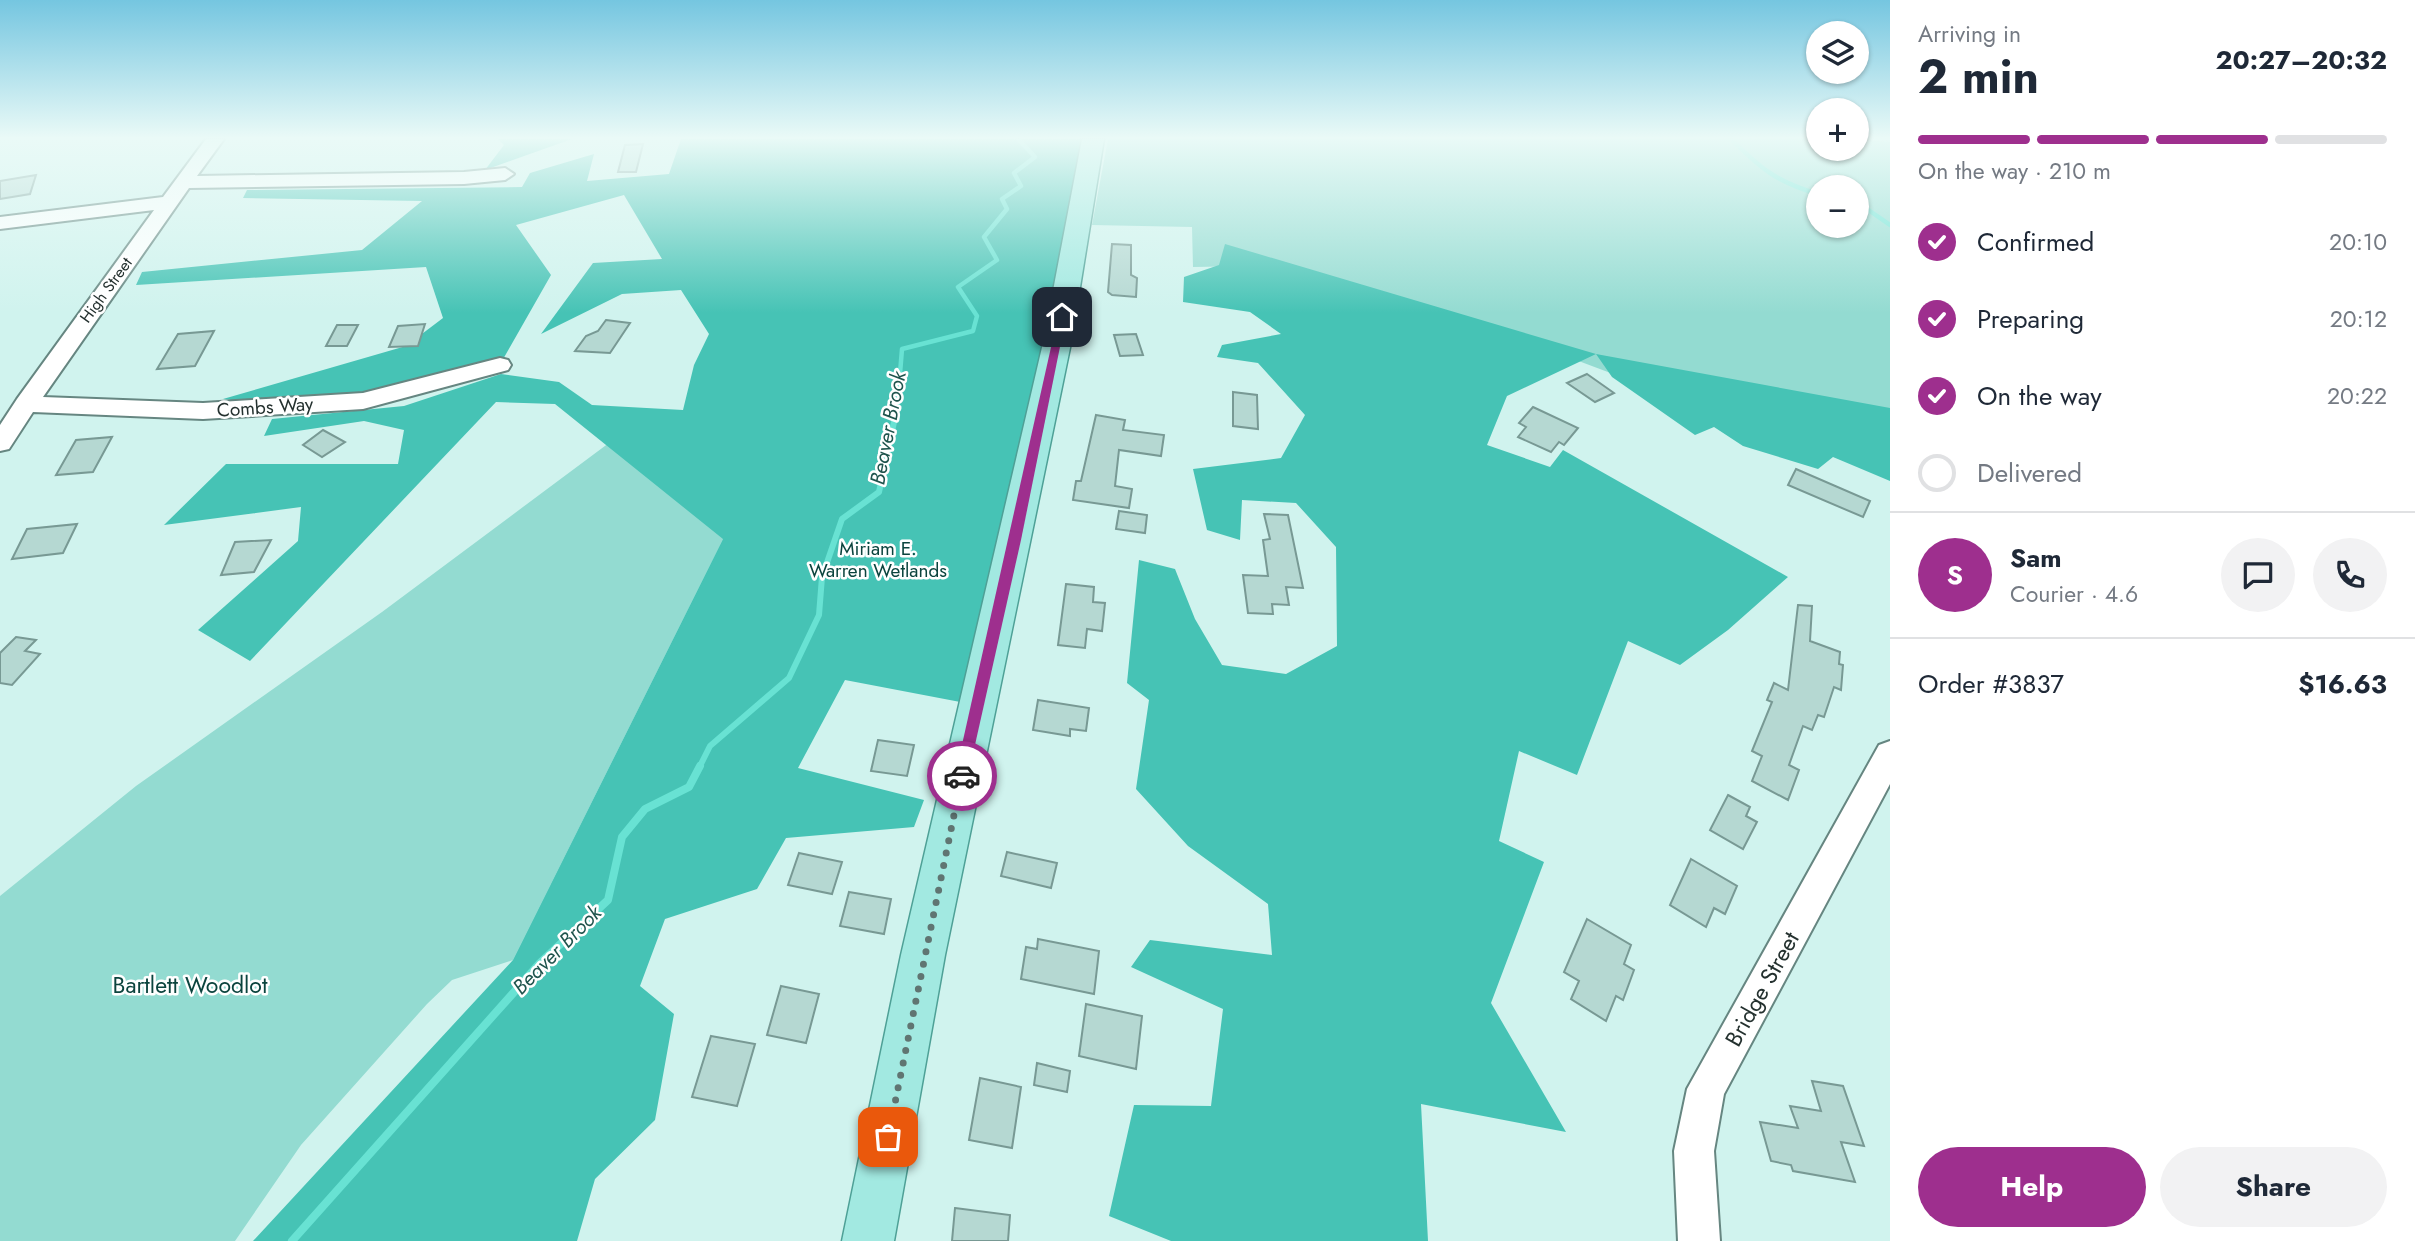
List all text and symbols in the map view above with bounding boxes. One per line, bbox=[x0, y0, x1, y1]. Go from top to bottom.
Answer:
text: Arriving in bbox=[1918, 17, 2021, 51]
map controls bbox=[1806, 21, 1869, 238]
button: layers bbox=[1806, 21, 1869, 84]
text: 20:27–20:32 bbox=[2215, 41, 2387, 79]
text: 2 min bbox=[1918, 44, 2039, 110]
button: + bbox=[1806, 98, 1869, 161]
text: On the way · 210 m bbox=[1918, 154, 2111, 188]
button: − bbox=[1806, 175, 1869, 238]
icon: check bbox=[1918, 223, 1956, 261]
text: Confirmed bbox=[1977, 223, 2094, 261]
text: 20:10 bbox=[2329, 225, 2387, 259]
street label: High Street bbox=[74, 252, 138, 328]
pin bbox=[1032, 287, 1092, 347]
icon: home bbox=[1043, 298, 1081, 336]
icon: check bbox=[1918, 300, 1956, 338]
text: Preparing bbox=[1977, 300, 2084, 338]
text: 20:12 bbox=[2330, 302, 2387, 336]
water label: Beaver Brook bbox=[862, 368, 914, 487]
icon: check bbox=[1918, 377, 1956, 415]
text: On the way bbox=[1977, 377, 2102, 415]
text: 20:22 bbox=[2327, 379, 2387, 413]
street label: Combs Way bbox=[216, 390, 315, 424]
text: Delivered bbox=[1977, 454, 2082, 492]
park label: Miriam E. Warren Wetlands bbox=[809, 535, 947, 584]
button: chat bbox=[2221, 538, 2295, 612]
button: phone bbox=[2313, 538, 2387, 612]
text: Sam bbox=[2010, 539, 2062, 577]
text: S bbox=[1947, 556, 1963, 594]
text: Courier · 4.6 bbox=[2010, 577, 2138, 611]
text: Order #3837 bbox=[1918, 665, 2064, 703]
text: $16.63 bbox=[2298, 665, 2387, 703]
courier bbox=[927, 741, 997, 811]
icon: car bbox=[943, 757, 981, 795]
water label: Beaver Brook bbox=[506, 898, 609, 1001]
street label: Bridge Street bbox=[1716, 925, 1808, 1053]
park label: Bartlett Woodlot bbox=[113, 968, 268, 1002]
pin bbox=[858, 1107, 918, 1167]
icon: bag bbox=[869, 1118, 907, 1156]
button: Help bbox=[1918, 1147, 2146, 1227]
button: Share bbox=[2160, 1147, 2387, 1227]

